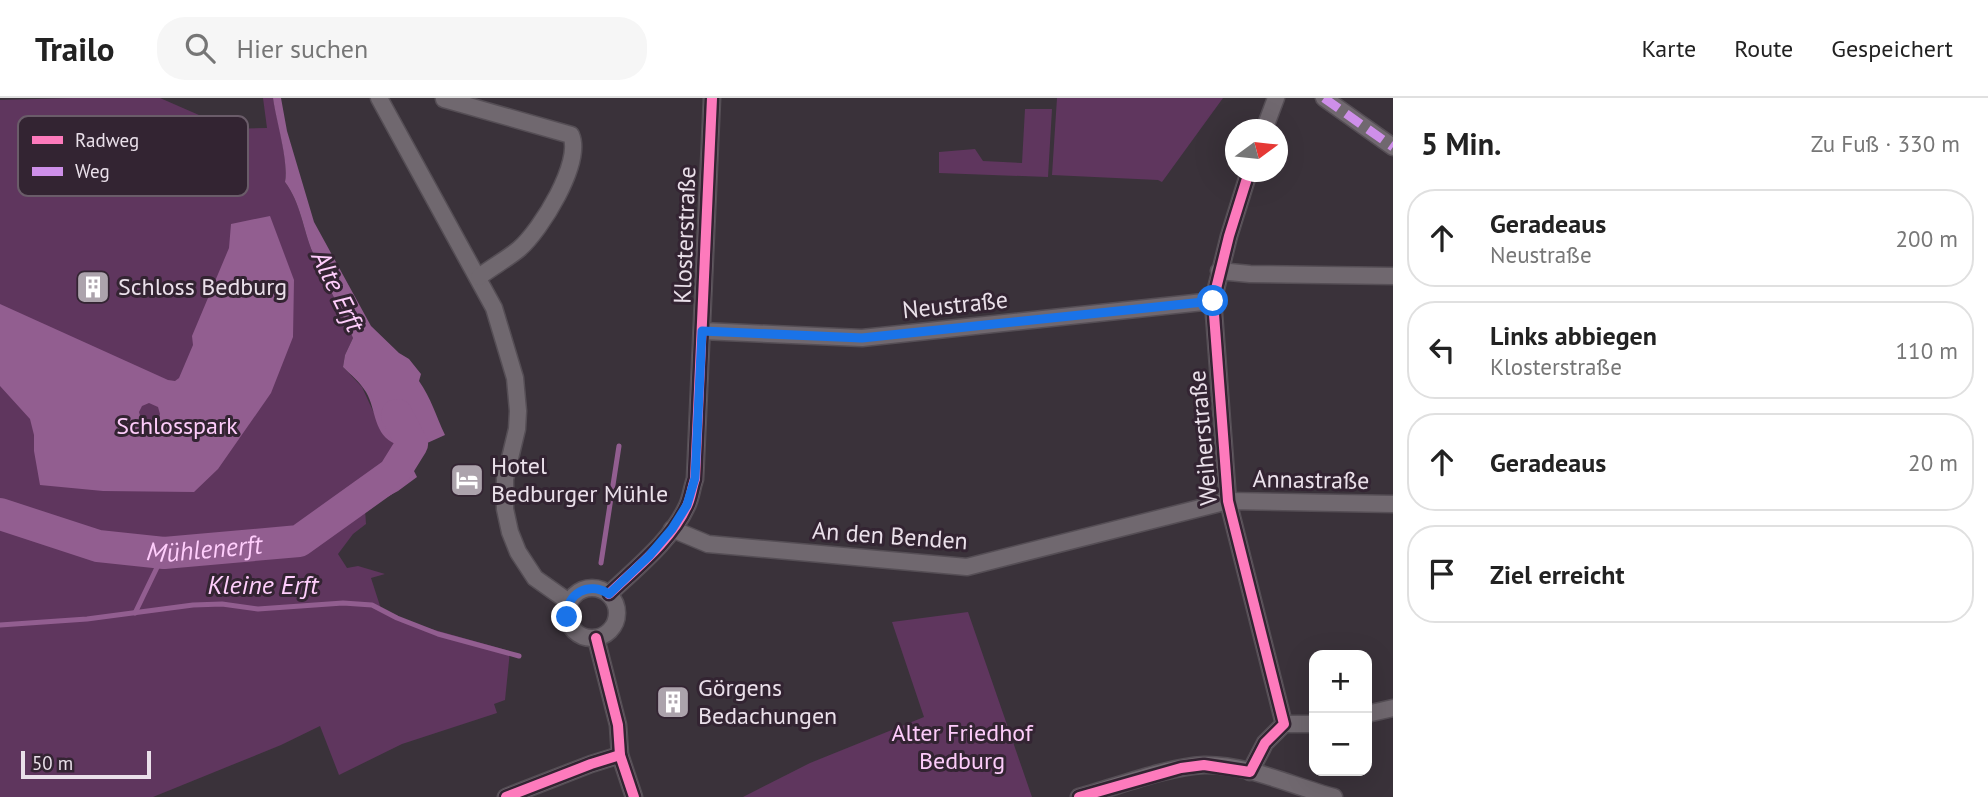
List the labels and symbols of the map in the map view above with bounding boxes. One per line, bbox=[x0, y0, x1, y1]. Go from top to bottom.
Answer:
legend bbox=[18, 116, 248, 196]
north arrow bbox=[1225, 119, 1288, 182]
text: Radweg bbox=[75, 128, 139, 152]
text: Weg bbox=[75, 159, 110, 183]
street label: Klosterstraße bbox=[667, 166, 702, 304]
water label: Alte Erft bbox=[304, 244, 373, 338]
building icon: Schloss Bedburg bbox=[74, 268, 112, 306]
place label: Schloss Bedburg bbox=[118, 271, 287, 302]
street label: Neustraße bbox=[901, 284, 1009, 325]
route start bbox=[1197, 285, 1228, 316]
street label: Weiherstraße bbox=[1181, 369, 1224, 507]
park label: Schlosspark bbox=[116, 410, 238, 441]
place label: Hotel Bedburger Mühle bbox=[491, 450, 668, 509]
hotel icon: Hotel Bedburger Mühle bbox=[448, 461, 486, 499]
street label: Annastraße bbox=[1252, 463, 1370, 496]
street label: An den Benden bbox=[811, 515, 969, 556]
water label: Mühlenerft bbox=[145, 527, 265, 569]
water label: Kleine Erft bbox=[208, 568, 320, 601]
route end bbox=[551, 601, 582, 632]
place label: Görgens Bedachungen bbox=[698, 672, 837, 731]
building icon: Görgens Bedachungen bbox=[654, 683, 692, 721]
park label: Alter Friedhof Bedburg bbox=[891, 717, 1034, 776]
scale bar bbox=[21, 748, 150, 780]

